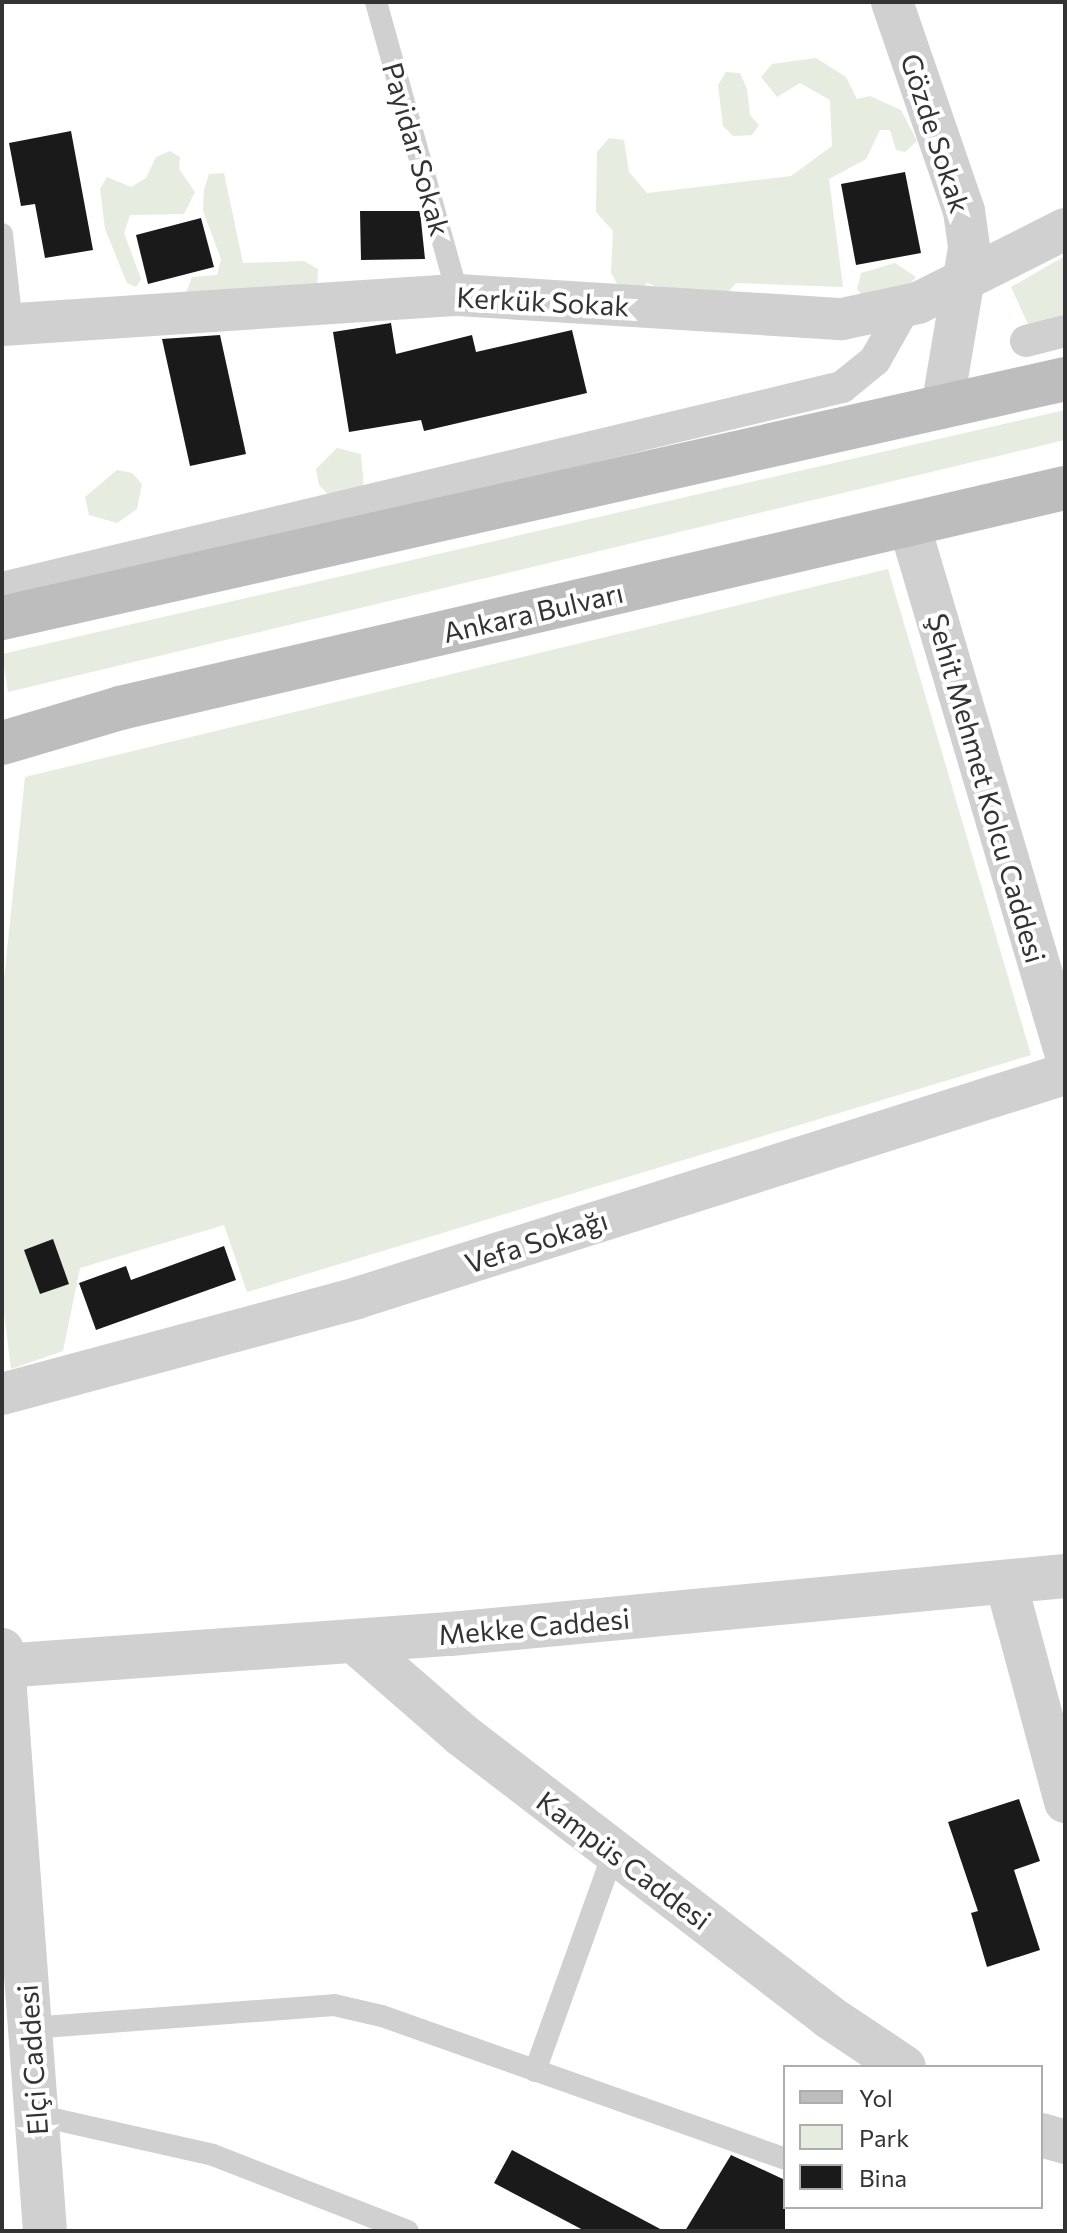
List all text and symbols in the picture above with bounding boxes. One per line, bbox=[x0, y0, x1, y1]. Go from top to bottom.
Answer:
street label: Gözde Sokak bbox=[894, 49, 978, 217]
street label: Payidar Sokak bbox=[376, 58, 458, 240]
street label: Kerkük Sokak bbox=[456, 280, 630, 322]
street label: Ankara Bulvarı bbox=[440, 575, 626, 649]
street label: Şehit Mehmet Kolcu Caddesi bbox=[921, 609, 1053, 967]
street label: Vefa Sokağı bbox=[460, 1202, 612, 1280]
street label: Mekke Caddesi bbox=[437, 1601, 631, 1651]
street label: Kampüs Caddesi bbox=[530, 1784, 718, 1936]
street label: Elçi Caddesi bbox=[10, 1984, 54, 2136]
legend bbox=[783, 2065, 1043, 2209]
text: Yol bbox=[859, 2083, 893, 2112]
text: Park bbox=[859, 2123, 909, 2152]
text: Bina bbox=[859, 2163, 907, 2192]

